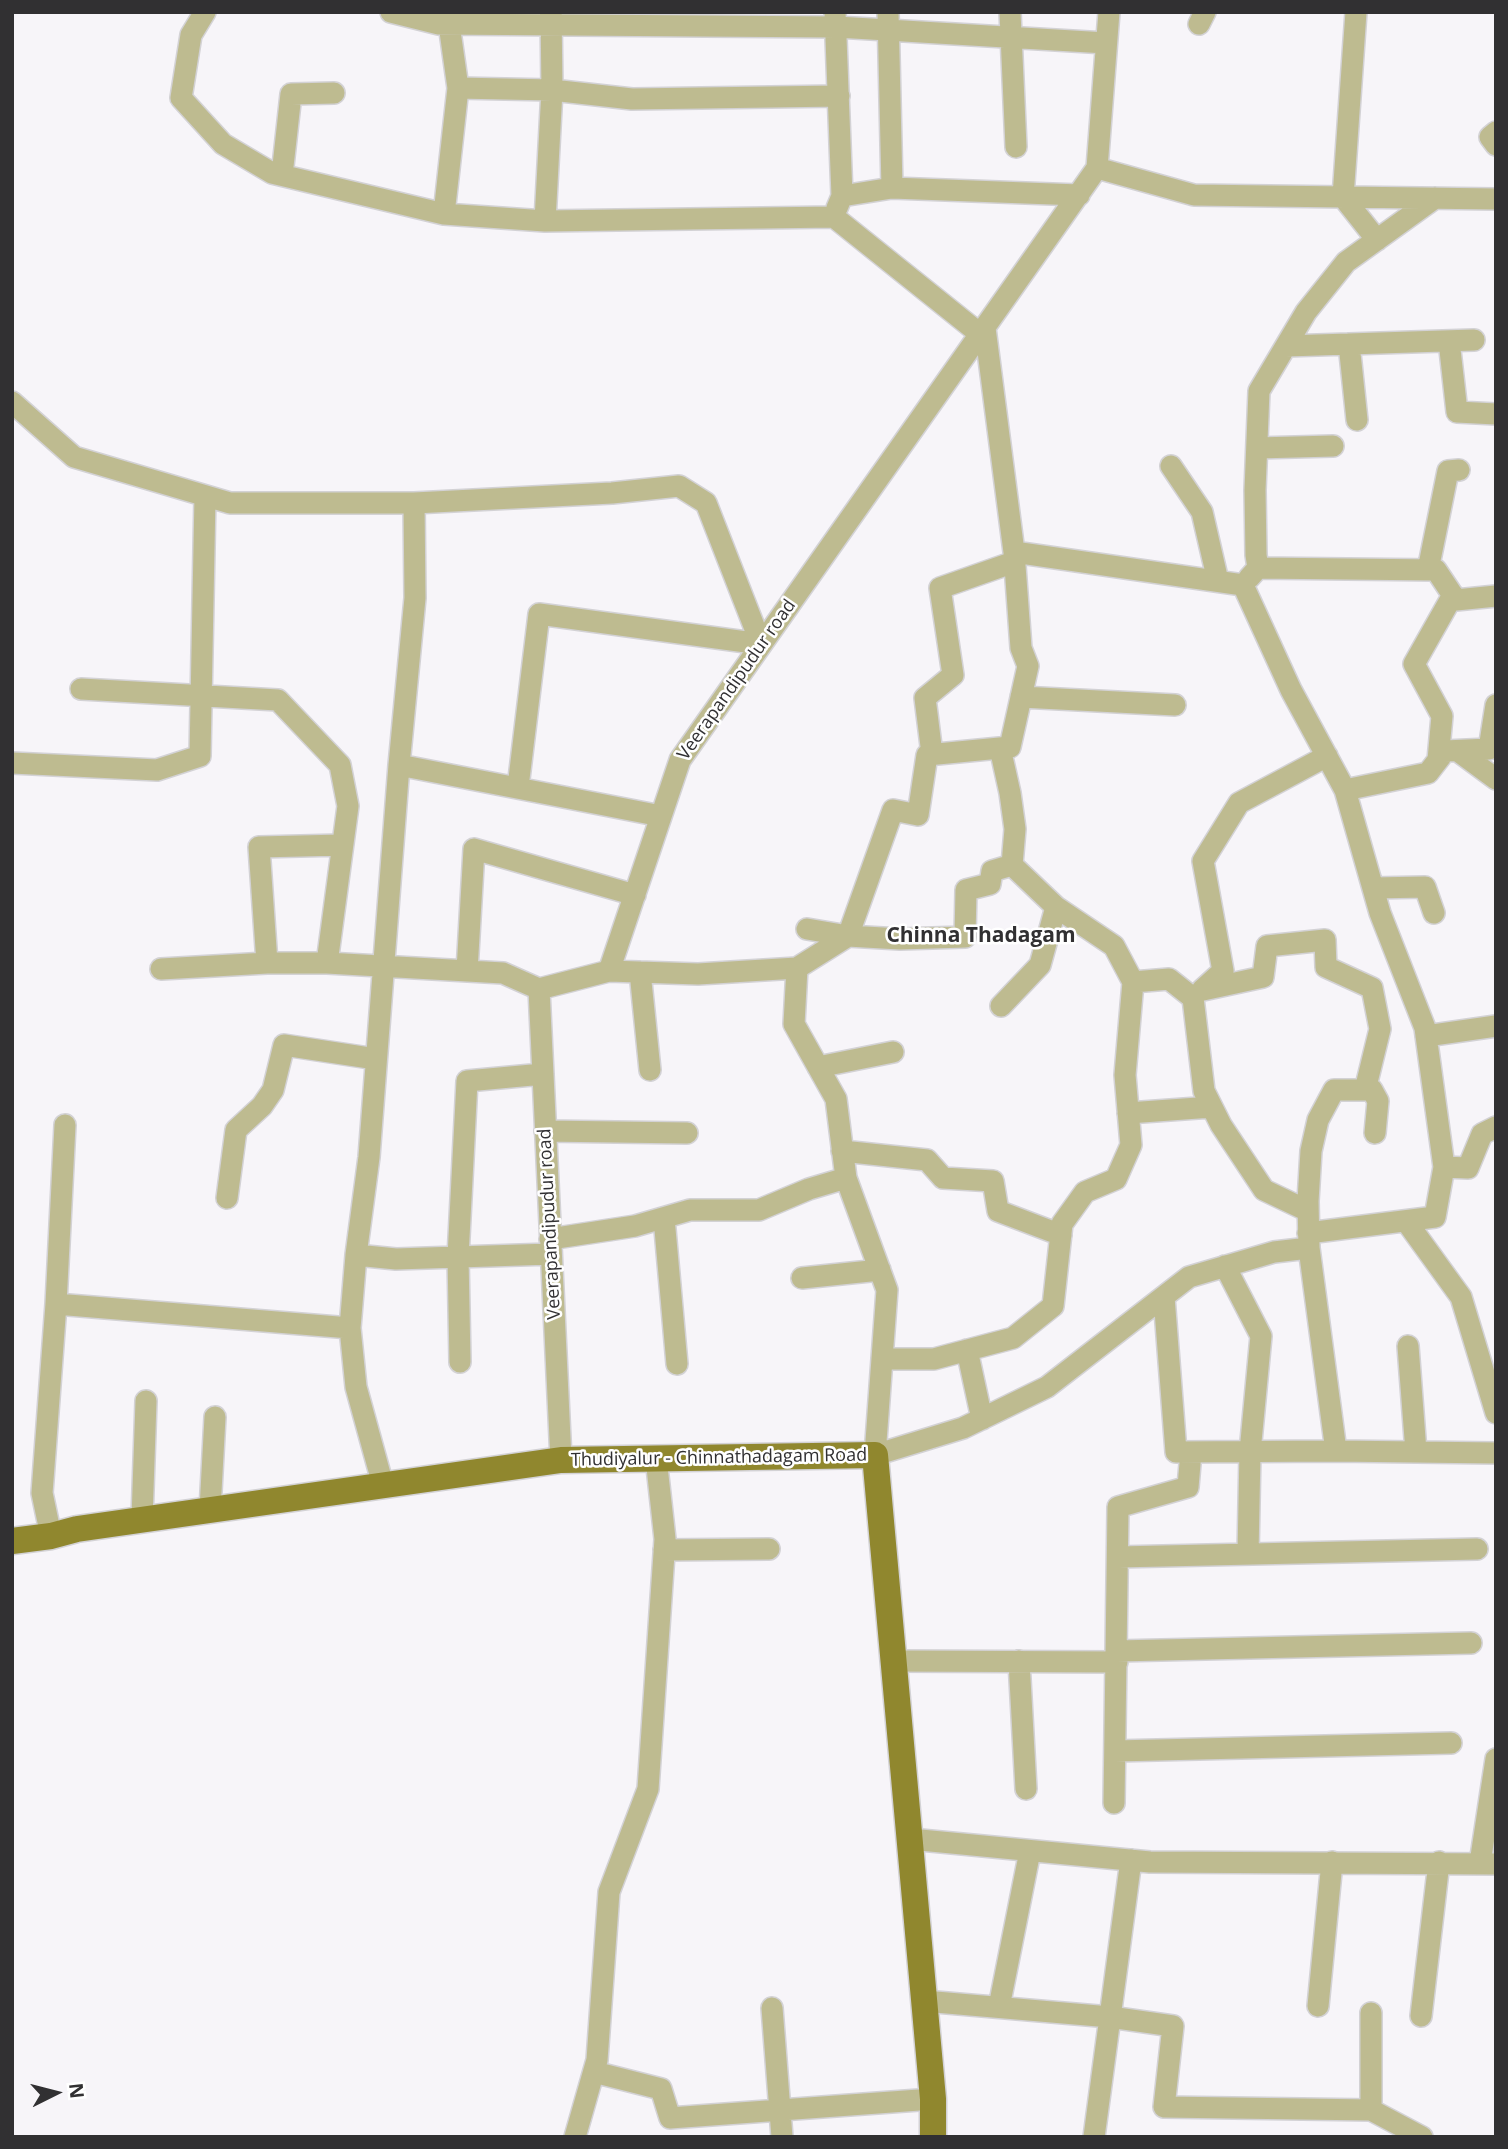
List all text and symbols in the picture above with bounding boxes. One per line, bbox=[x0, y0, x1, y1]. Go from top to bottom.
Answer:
street label: Veerapandipudur road bbox=[673, 595, 801, 765]
district label: Chinna Thadagam bbox=[886, 923, 1076, 949]
street label: Veerapandipudur road bbox=[534, 1128, 566, 1320]
street label: Thudiyalur - Chinnathadagam Road bbox=[571, 1445, 867, 1471]
north arrow bbox=[21, 2058, 91, 2128]
text: N bbox=[63, 2082, 91, 2100]

